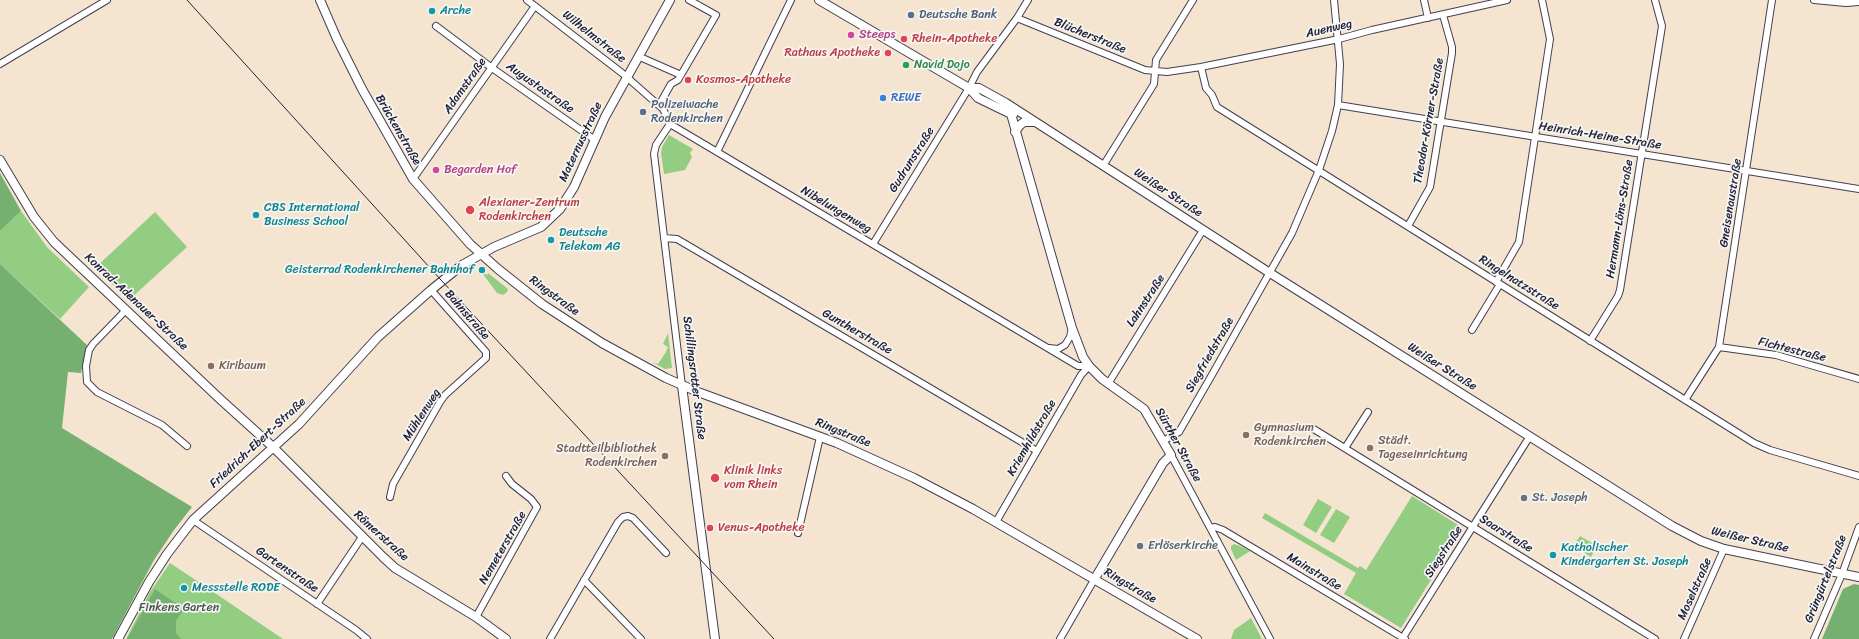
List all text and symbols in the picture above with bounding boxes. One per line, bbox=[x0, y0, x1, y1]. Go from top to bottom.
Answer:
place label: Arche bbox=[440, 4, 471, 18]
marker: Arche bbox=[427, 6, 437, 16]
street label: Wilhelmstraße bbox=[559, 8, 629, 66]
place label: Deutsche Bank bbox=[919, 8, 997, 22]
marker: Deutsche Bank bbox=[906, 10, 916, 20]
street label: Blücherstraße bbox=[1052, 15, 1128, 57]
street label: Auenweg bbox=[1304, 17, 1354, 41]
place label: Steeps bbox=[859, 28, 895, 42]
marker: Steeps bbox=[846, 30, 856, 40]
place label: Rhein-Apotheke bbox=[912, 32, 997, 46]
marker: Rhein-Apotheke bbox=[899, 34, 909, 44]
place label: Rathaus Apotheke bbox=[785, 46, 880, 60]
marker: Rathaus Apotheke bbox=[883, 48, 893, 58]
street label: Adamstraße bbox=[441, 55, 489, 117]
street label: Theodor-Körner-Straße bbox=[1411, 57, 1447, 185]
place label: Navid Dojo bbox=[914, 58, 970, 72]
street label: Augustastraße bbox=[503, 59, 577, 117]
marker: Navid Dojo bbox=[901, 60, 911, 70]
place label: Kosmos-Apotheke bbox=[696, 73, 791, 87]
marker: Kosmos-Apotheke bbox=[683, 75, 693, 85]
place label: REWE bbox=[891, 91, 921, 105]
street label: Brückenstraße bbox=[372, 92, 424, 168]
marker: REWE bbox=[878, 93, 888, 103]
place label: Polizeiwache Rodenkirchen bbox=[651, 98, 723, 126]
street label: Maternusstraße bbox=[556, 100, 606, 184]
marker: Polizeiwache Rodenkirchen bbox=[638, 107, 648, 117]
street label: Heinrich-Heine-Straße bbox=[1538, 119, 1662, 153]
street label: Gudrunstraße bbox=[886, 125, 938, 195]
street label: Gneisenaustraße bbox=[1717, 157, 1745, 249]
street label: Hermann-Löns-Straße bbox=[1603, 159, 1637, 279]
place label: Begarden Hof bbox=[444, 163, 516, 177]
marker: Begarden Hof bbox=[431, 165, 441, 175]
street label: Weißer Straße bbox=[1131, 165, 1205, 221]
street label: Nibelungenweg bbox=[798, 183, 874, 237]
place label: Alexianer-Zentrum Rodenkirchen bbox=[479, 196, 580, 224]
place label: CBS International Business School bbox=[264, 201, 359, 229]
marker: Alexianer-Zentrum Rodenkirchen bbox=[464, 204, 476, 216]
marker: CBS International Business School bbox=[251, 210, 261, 220]
place label: Deutsche Telekom AG bbox=[559, 226, 620, 254]
marker: Deutsche Telekom AG bbox=[546, 235, 556, 245]
street label: Konrad-Adenauer-Straße bbox=[81, 250, 191, 354]
street label: Ringelnatzstraße bbox=[1476, 252, 1562, 314]
place label: Geisterrad Rodenkirchener Bahnhof bbox=[285, 263, 474, 277]
marker: Geisterrad Rodenkirchener Bahnhof bbox=[477, 265, 487, 275]
street label: Lahnstraße bbox=[1124, 272, 1168, 330]
street label: Ringstraße bbox=[526, 273, 582, 319]
street label: Bahnstraße bbox=[441, 287, 493, 343]
street label: Guntherstraße bbox=[819, 306, 895, 358]
street label: Schillingsrotter Straße bbox=[679, 315, 709, 441]
street label: Siegfriedstraße bbox=[1183, 315, 1237, 395]
street label: Fichtestraße bbox=[1757, 335, 1827, 365]
street label: Weißer Straße bbox=[1405, 340, 1479, 394]
place label: Kiribaum bbox=[219, 359, 266, 373]
marker: Kiribaum bbox=[206, 361, 216, 371]
street label: Mühlenweg bbox=[400, 386, 444, 444]
street label: Friedrich-Ebert-Straße bbox=[207, 395, 309, 491]
street label: Kriemhildstraße bbox=[1004, 397, 1060, 479]
street label: Sürther Straße bbox=[1152, 405, 1204, 485]
street label: Ringstraße bbox=[813, 415, 873, 451]
place label: Gymnasium Rodenkirchen bbox=[1254, 421, 1326, 449]
marker: Gymnasium Rodenkirchen bbox=[1241, 430, 1251, 440]
place label: Städt. Tageseinrichtung bbox=[1378, 434, 1468, 462]
place label: Stadtteilbibliothek Rodenkirchen bbox=[556, 442, 657, 470]
marker: Städt. Tageseinrichtung bbox=[1365, 443, 1375, 453]
marker: Stadtteilbibliothek Rodenkirchen bbox=[660, 451, 670, 461]
place label: Klinik links vom Rhein bbox=[724, 464, 782, 492]
marker: Klinik links vom Rhein bbox=[709, 472, 721, 484]
place label: St. Joseph bbox=[1532, 491, 1588, 505]
marker: St. Joseph bbox=[1519, 493, 1529, 503]
street label: Römerstraße bbox=[351, 508, 411, 564]
street label: Nemeterstraße bbox=[476, 509, 530, 587]
street label: Saarstraße bbox=[1477, 512, 1535, 556]
place label: Venus-Apotheke bbox=[718, 521, 805, 535]
marker: Venus-Apotheke bbox=[705, 523, 715, 533]
street label: Siegstraße bbox=[1422, 523, 1466, 581]
street label: Weißer Straße bbox=[1710, 524, 1790, 556]
street label: Grüngürtelstraße bbox=[1802, 533, 1850, 625]
place label: Erlöserkirche bbox=[1148, 539, 1218, 553]
marker: Erlöserkirche bbox=[1135, 541, 1145, 551]
place label: Katholischer Kindergarten St. Joseph bbox=[1561, 541, 1689, 569]
street label: Gartenstraße bbox=[253, 544, 321, 596]
street label: Mainstraße bbox=[1284, 550, 1344, 594]
marker: Katholischer Kindergarten St. Joseph bbox=[1548, 550, 1558, 560]
street label: Moselstraße bbox=[1675, 556, 1715, 622]
street label: Ringstraße bbox=[1101, 565, 1159, 607]
place label: Messstelle RODE bbox=[192, 581, 280, 595]
marker: Messstelle RODE bbox=[179, 583, 189, 593]
park label: Finkens Garten bbox=[139, 601, 219, 615]

